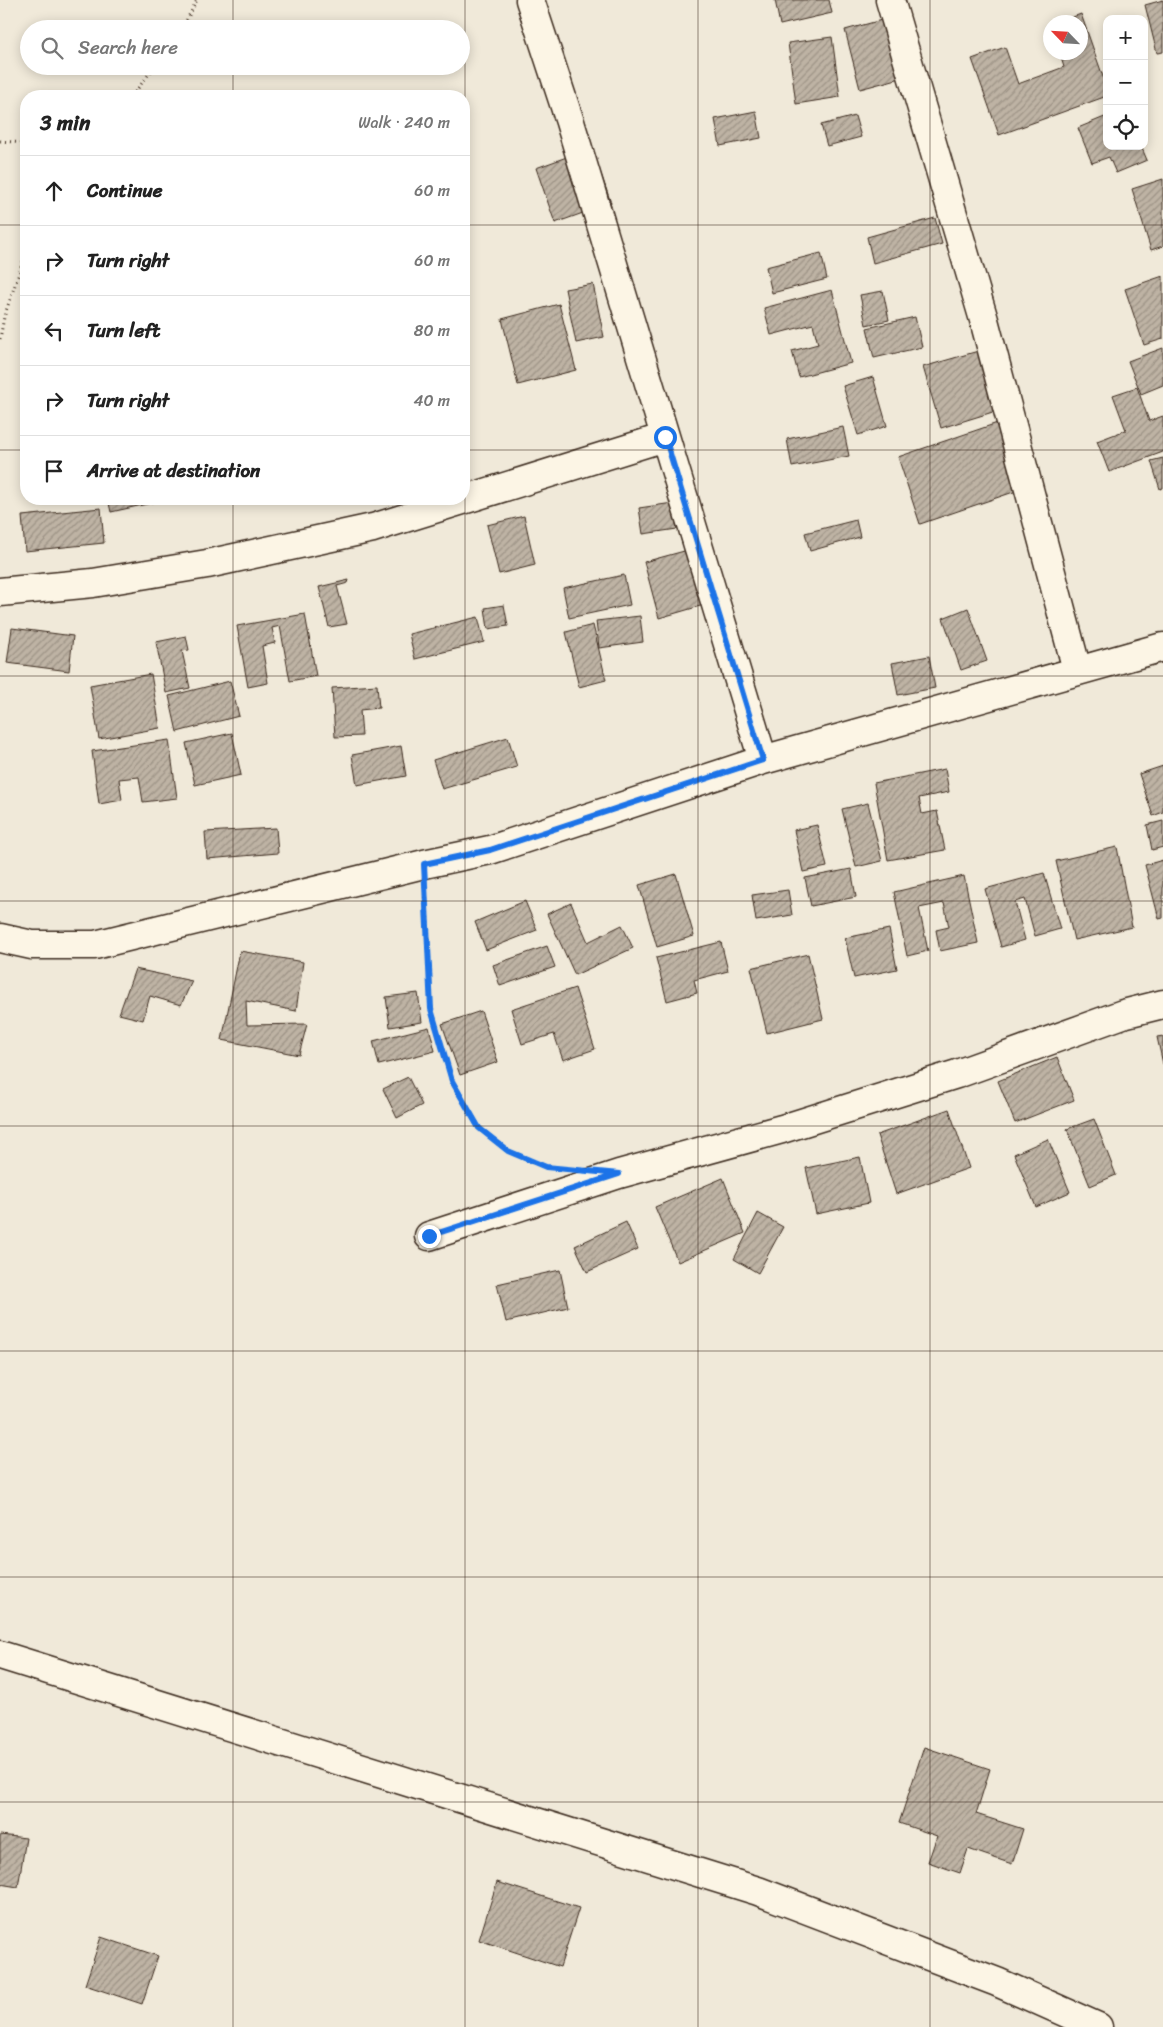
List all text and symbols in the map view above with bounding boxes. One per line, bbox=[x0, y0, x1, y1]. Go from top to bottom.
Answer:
north arrow bbox=[1043, 15, 1088, 60]
map controls bbox=[1103, 15, 1148, 150]
button: + bbox=[1103, 15, 1148, 60]
search box bbox=[20, 20, 470, 75]
text: Search here bbox=[78, 31, 178, 64]
icon: search bbox=[38, 34, 66, 62]
button: − bbox=[1103, 60, 1148, 105]
text: 3 min bbox=[40, 104, 90, 142]
button: locate bbox=[1103, 105, 1148, 150]
text: Walk · 240 m bbox=[358, 108, 450, 137]
text: Continue bbox=[87, 174, 163, 207]
text: 60 m bbox=[414, 176, 450, 205]
icon: ahead bbox=[40, 177, 68, 205]
text: Turn right bbox=[87, 244, 169, 277]
text: 60 m bbox=[414, 246, 450, 275]
icon: right bbox=[40, 247, 68, 275]
text: Turn left bbox=[87, 314, 160, 347]
text: 80 m bbox=[414, 316, 450, 345]
icon: left bbox=[40, 317, 68, 345]
text: Turn right bbox=[87, 384, 169, 417]
text: 40 m bbox=[413, 386, 450, 415]
icon: right bbox=[40, 387, 68, 415]
route start bbox=[654, 426, 677, 449]
text: Arrive at destination bbox=[87, 454, 260, 487]
icon: arrive bbox=[40, 457, 68, 485]
route end bbox=[418, 1225, 441, 1248]

